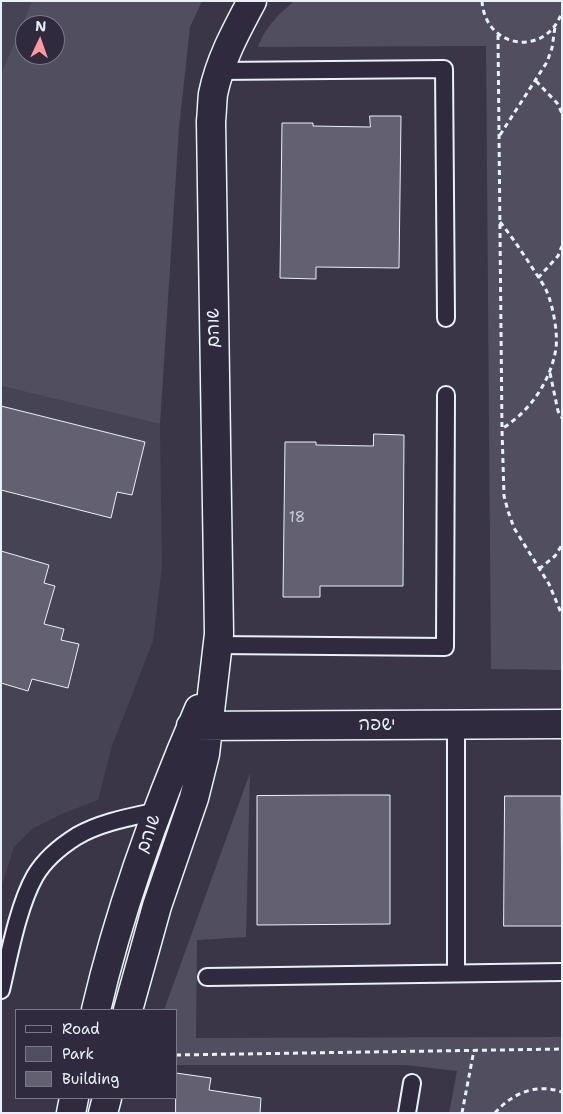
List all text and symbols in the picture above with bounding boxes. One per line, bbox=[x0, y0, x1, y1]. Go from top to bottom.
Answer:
north arrow bbox=[15, 15, 65, 65]
text: N bbox=[35, 17, 47, 35]
street label: שוהם bbox=[203, 308, 225, 348]
house number: 18 bbox=[289, 509, 305, 527]
street label: ישפה bbox=[359, 714, 395, 736]
street label: שוהם bbox=[132, 812, 166, 856]
legend bbox=[15, 1009, 178, 1099]
text: Road bbox=[62, 1019, 100, 1039]
text: Park bbox=[62, 1044, 94, 1064]
text: Building bbox=[62, 1069, 119, 1089]

